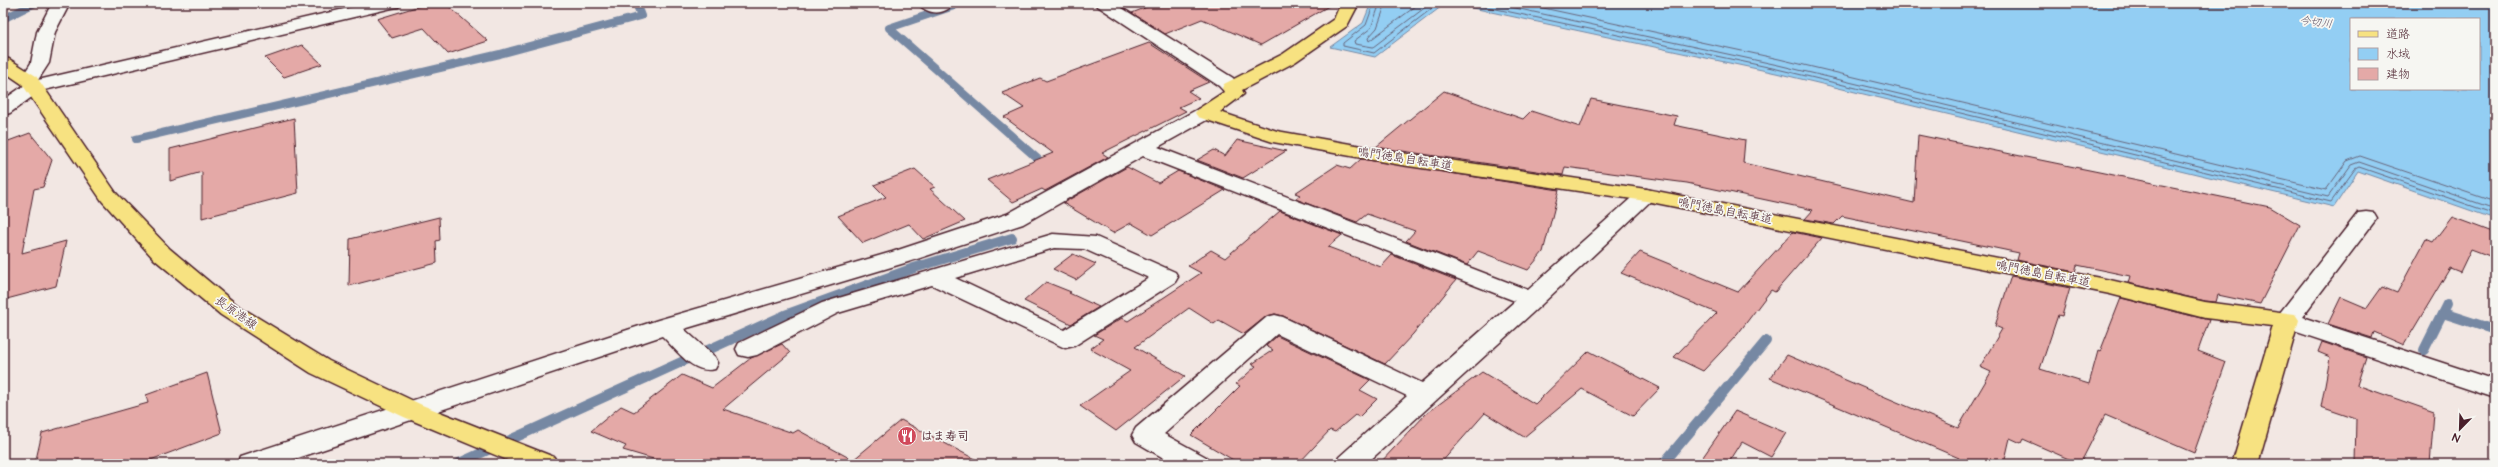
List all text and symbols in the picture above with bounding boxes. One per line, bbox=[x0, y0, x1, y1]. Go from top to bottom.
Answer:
water label: 今切川 bbox=[2299, 13, 2333, 31]
legend bbox=[2350, 18, 2480, 90]
text: 道路 bbox=[2386, 26, 2410, 43]
text: 水域 bbox=[2386, 46, 2410, 63]
text: 建物 bbox=[2386, 66, 2410, 83]
street label: 鳴門徳島自転車道 bbox=[1356, 143, 1454, 175]
street label: 鳴門徳島自転車道 bbox=[1676, 193, 1774, 229]
street label: 鳴門徳島自転車道 bbox=[1994, 256, 2092, 292]
street label: 長原港線 bbox=[211, 292, 261, 334]
north arrow bbox=[2440, 409, 2480, 449]
restaurant icon: はま寿司 bbox=[896, 425, 918, 447]
place label: はま寿司 bbox=[921, 428, 969, 445]
text: N bbox=[2450, 429, 2462, 446]

